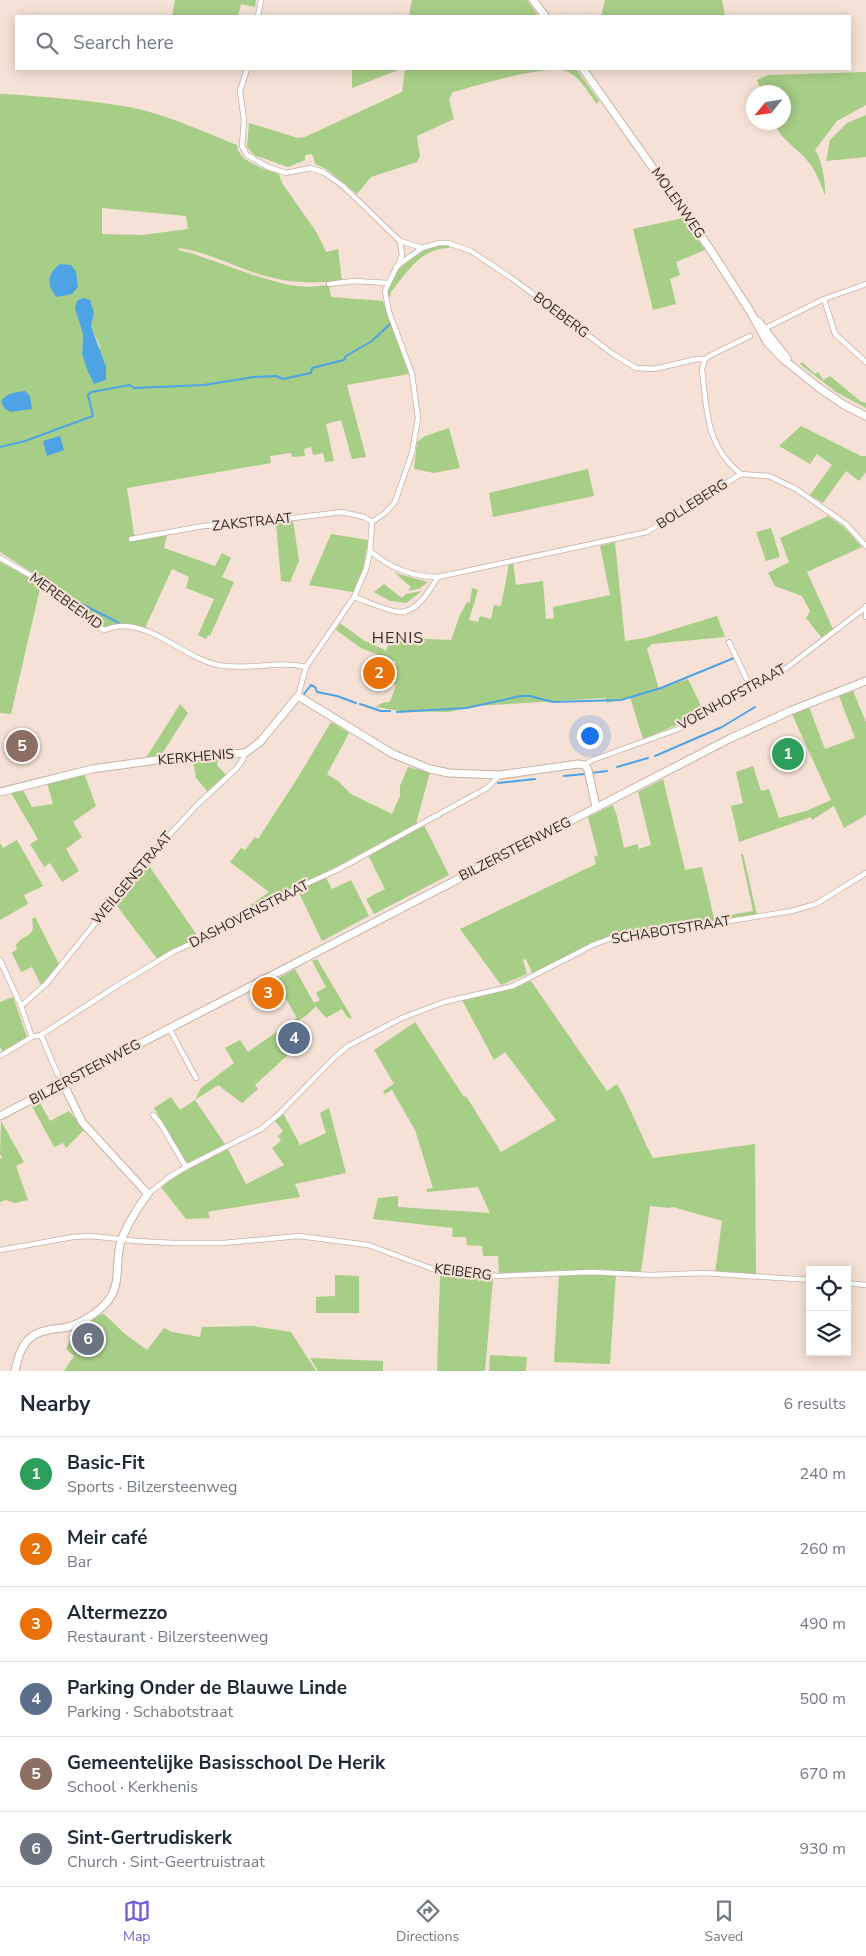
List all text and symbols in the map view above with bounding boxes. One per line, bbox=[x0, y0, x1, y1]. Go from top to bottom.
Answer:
search box bbox=[15, 15, 851, 70]
icon: search bbox=[33, 29, 61, 57]
text: Search here bbox=[73, 30, 174, 56]
north arrow bbox=[746, 85, 791, 130]
street label: MOLENWEG bbox=[647, 164, 709, 242]
street label: BOEBERG bbox=[529, 288, 593, 342]
street label: BOLLEBERG bbox=[653, 475, 731, 533]
street label: ZAKSTRAAT bbox=[211, 508, 294, 536]
street label: MEREBEEMD bbox=[26, 568, 106, 634]
district label: HENIS bbox=[372, 627, 424, 649]
pin: 2 bbox=[363, 654, 395, 692]
street label: VOENHOFSTRAAT bbox=[674, 659, 790, 735]
your location bbox=[577, 723, 603, 749]
pin: 5 bbox=[6, 727, 38, 765]
pin: 1 bbox=[772, 735, 804, 773]
street label: KERKHENIS bbox=[157, 744, 235, 770]
street label: BILZERSTEENWEG bbox=[456, 812, 574, 886]
street label: WEILGENSTRAAT bbox=[87, 827, 177, 929]
street label: DASHOVENSTRAAT bbox=[186, 875, 313, 952]
street label: SCHABOTSTRAAT bbox=[610, 911, 732, 949]
pin: 3 bbox=[252, 974, 284, 1012]
pin: 4 bbox=[278, 1019, 310, 1057]
street label: BILZERSTEENWEG bbox=[26, 1035, 144, 1109]
street label: KEIBERG bbox=[433, 1259, 493, 1285]
map controls bbox=[806, 1266, 851, 1356]
button: locate bbox=[806, 1266, 851, 1311]
button: layers bbox=[806, 1311, 851, 1356]
pin: 6 bbox=[72, 1320, 104, 1358]
text: Nearby bbox=[20, 1390, 90, 1418]
text: 6 results bbox=[784, 1393, 846, 1415]
text: Basic-Fit bbox=[67, 1450, 144, 1476]
text: 1 bbox=[31, 1463, 41, 1485]
text: 240 m bbox=[799, 1463, 846, 1485]
text: Sports · Bilzersteenweg bbox=[67, 1476, 237, 1498]
text: Meir café bbox=[67, 1525, 147, 1551]
text: 2 bbox=[31, 1538, 41, 1560]
text: 260 m bbox=[799, 1538, 846, 1560]
text: Bar bbox=[67, 1551, 92, 1573]
text: Altermezzo bbox=[67, 1600, 168, 1626]
text: 3 bbox=[31, 1613, 41, 1635]
text: 490 m bbox=[799, 1613, 846, 1635]
text: Restaurant · Bilzersteenweg bbox=[67, 1626, 268, 1648]
text: Parking Onder de Blauwe Linde bbox=[67, 1675, 347, 1701]
text: 4 bbox=[31, 1688, 41, 1710]
text: 500 m bbox=[799, 1688, 846, 1710]
text: Parking · Schabotstraat bbox=[67, 1701, 233, 1723]
text: Gemeentelijke Basisschool De Herik bbox=[67, 1750, 385, 1776]
text: 5 bbox=[31, 1763, 41, 1785]
text: 670 m bbox=[799, 1763, 846, 1785]
text: School · Kerkhenis bbox=[67, 1776, 198, 1798]
text: Sint-Gertrudiskerk bbox=[67, 1825, 232, 1851]
text: 6 bbox=[31, 1838, 41, 1860]
text: 930 m bbox=[799, 1838, 846, 1860]
text: Church · Sint-Geertruistraat bbox=[67, 1851, 265, 1873]
tab: Map bbox=[123, 1897, 151, 1946]
tab: Directions bbox=[396, 1897, 459, 1946]
tab: Saved bbox=[705, 1897, 743, 1946]

